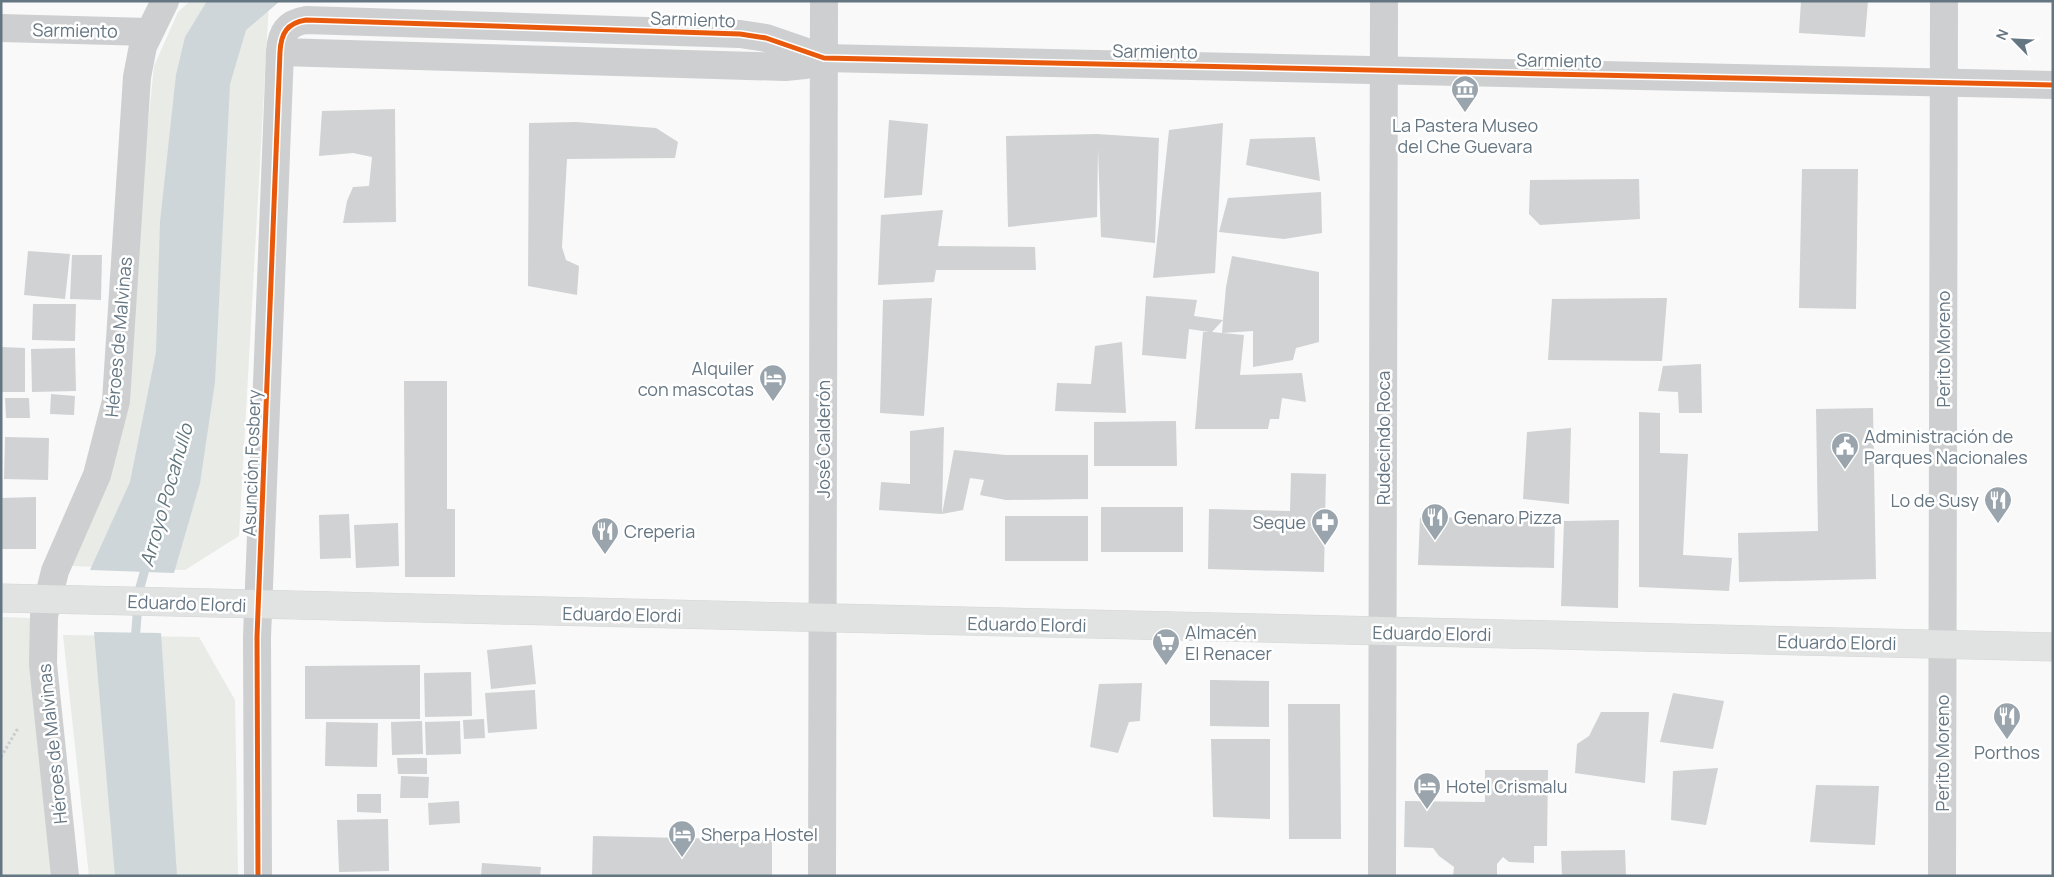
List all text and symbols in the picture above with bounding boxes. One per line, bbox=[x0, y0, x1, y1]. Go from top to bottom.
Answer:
street label: Sarmiento bbox=[650, 6, 736, 32]
north arrow bbox=[1989, 15, 2039, 65]
street label: Sarmiento bbox=[32, 17, 118, 43]
text: N bbox=[1991, 26, 2012, 43]
street label: Sarmiento bbox=[1112, 38, 1198, 64]
street label: Sarmiento bbox=[1516, 47, 1602, 73]
museum icon: La Pastera Museo del Che Guevara bbox=[1450, 74, 1480, 113]
place label: La Pastera Museo del Che Guevara bbox=[1392, 113, 1538, 158]
street label: Héroes de Malvinas bbox=[99, 256, 137, 418]
street label: Perito Moreno bbox=[1931, 291, 1955, 407]
place label: Alquiler con mascotas bbox=[638, 356, 754, 401]
hotel icon: Alquiler con mascotas bbox=[758, 363, 788, 402]
street label: Rudecindo Roca bbox=[1371, 371, 1395, 505]
street label: José Calderón bbox=[811, 380, 835, 498]
street label: Asunción Fosbery bbox=[236, 389, 266, 537]
water label: Arroyo Pocahullo bbox=[133, 419, 199, 569]
place label: Administración de Parques Nacionales bbox=[1864, 424, 2028, 469]
public building icon: Administración de Parques Nacionales bbox=[1830, 431, 1860, 470]
restaurant icon: Lo de Susy bbox=[1983, 485, 2013, 524]
place label: Lo de Susy bbox=[1890, 488, 1979, 512]
restaurant icon: Genaro Pizza bbox=[1420, 502, 1450, 541]
place label: Genaro Pizza bbox=[1454, 505, 1562, 529]
pharmacy icon: Seque bbox=[1310, 507, 1340, 546]
place label: Seque bbox=[1253, 510, 1306, 534]
restaurant icon: Creperia bbox=[590, 516, 620, 555]
place label: Creperia bbox=[624, 519, 695, 543]
street label: Eduardo Elordi bbox=[127, 589, 247, 617]
street label: Eduardo Elordi bbox=[562, 601, 682, 627]
street label: Eduardo Elordi bbox=[967, 611, 1087, 637]
place label: Almacén El Renacer bbox=[1185, 620, 1273, 665]
street label: Eduardo Elordi bbox=[1372, 620, 1492, 646]
supermarket icon: Almacén El Renacer bbox=[1151, 627, 1181, 666]
street label: Eduardo Elordi bbox=[1777, 629, 1897, 655]
street label: Héroes de Malvinas bbox=[32, 663, 72, 825]
street label: Perito Moreno bbox=[1930, 695, 1954, 811]
restaurant icon: Porthos bbox=[1992, 701, 2022, 740]
place label: Porthos bbox=[1974, 740, 2040, 764]
hotel icon: Hotel Crismalu bbox=[1412, 771, 1442, 810]
place label: Hotel Crismalu bbox=[1446, 774, 1567, 798]
hotel icon: Sherpa Hostel bbox=[667, 819, 697, 858]
place label: Sherpa Hostel bbox=[701, 822, 818, 846]

